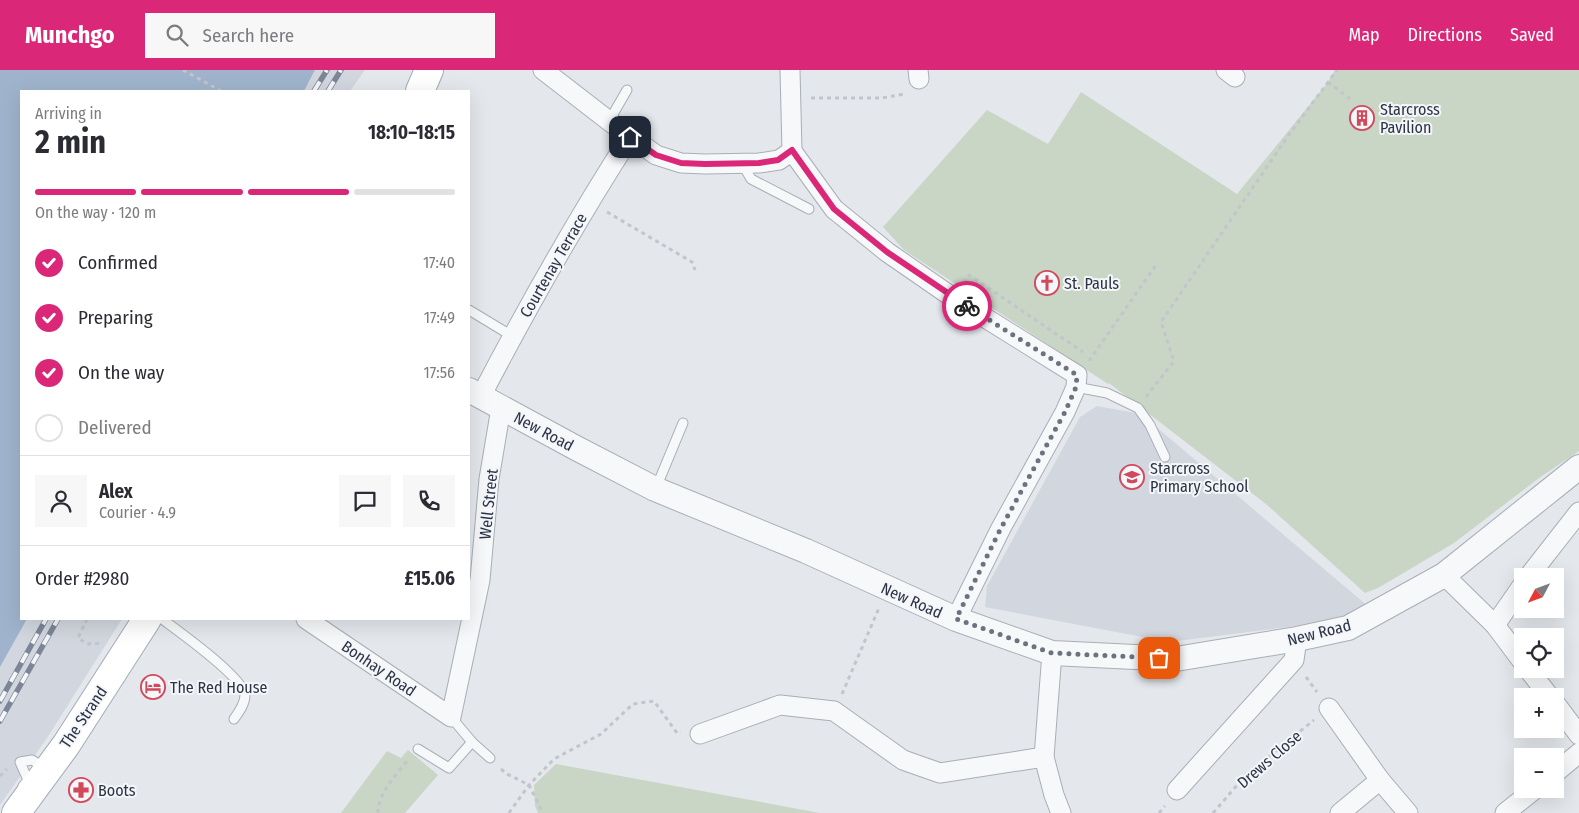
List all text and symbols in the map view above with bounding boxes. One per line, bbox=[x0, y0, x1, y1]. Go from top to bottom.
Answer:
search box bbox=[145, 13, 495, 58]
text: Munchgo bbox=[25, 21, 115, 49]
icon: search bbox=[163, 21, 191, 49]
text: Search here bbox=[203, 24, 294, 47]
text: Map bbox=[1348, 24, 1380, 46]
text: Directions bbox=[1408, 24, 1482, 46]
text: Saved bbox=[1510, 24, 1554, 46]
place label: Starcross Pavilion bbox=[1380, 100, 1440, 137]
text: Arriving in bbox=[35, 104, 102, 123]
building icon: Starcross Pavilion bbox=[1349, 105, 1375, 131]
pin bbox=[609, 116, 651, 158]
text: 18:10–18:15 bbox=[368, 121, 455, 144]
text: 2 min bbox=[35, 123, 106, 161]
icon: home bbox=[616, 123, 644, 151]
text: On the way · 120 m bbox=[35, 203, 156, 222]
street label: Courtenay Terrace bbox=[516, 210, 591, 321]
icon: check bbox=[35, 249, 63, 277]
text: Confirmed bbox=[78, 251, 158, 274]
text: 17:40 bbox=[423, 253, 455, 272]
church icon: St. Pauls bbox=[1034, 270, 1060, 296]
place label: St. Pauls bbox=[1064, 274, 1119, 293]
courier bbox=[942, 281, 992, 331]
icon: bike bbox=[953, 292, 981, 320]
icon: check bbox=[35, 304, 63, 332]
text: Preparing bbox=[78, 306, 153, 329]
text: 17:49 bbox=[424, 308, 455, 327]
icon: check bbox=[35, 359, 63, 387]
text: On the way bbox=[78, 361, 164, 384]
text: 17:56 bbox=[424, 363, 455, 382]
street label: New Road bbox=[511, 408, 577, 455]
text: Delivered bbox=[78, 416, 152, 439]
place label: Starcross Primary School bbox=[1150, 459, 1249, 496]
school or university icon: Starcross Primary School bbox=[1119, 464, 1145, 490]
street label: Well Street bbox=[475, 467, 502, 540]
button: person bbox=[35, 475, 87, 527]
button: chat bbox=[339, 475, 391, 527]
button: phone bbox=[403, 475, 455, 527]
text: Alex bbox=[99, 480, 133, 503]
text: Courier · 4.9 bbox=[99, 503, 176, 522]
text: Order #2980 bbox=[35, 567, 129, 590]
text: £15.06 bbox=[405, 567, 455, 590]
north arrow bbox=[1514, 568, 1564, 618]
map controls bbox=[1514, 568, 1564, 798]
street label: New Road bbox=[878, 579, 945, 622]
street label: New Road bbox=[1285, 615, 1353, 650]
button: locate bbox=[1514, 628, 1564, 678]
street label: Bonhay Road bbox=[338, 637, 420, 700]
pin bbox=[1138, 637, 1180, 679]
icon: bag bbox=[1145, 644, 1173, 672]
hotel icon: The Red House bbox=[140, 674, 166, 700]
place label: The Red House bbox=[170, 678, 268, 697]
street label: The Strand bbox=[56, 683, 111, 752]
button: + bbox=[1514, 688, 1564, 738]
street label: Drews Close bbox=[1233, 726, 1305, 792]
button: − bbox=[1514, 748, 1564, 798]
pharmacy icon: Boots bbox=[68, 777, 94, 803]
place label: Boots bbox=[98, 781, 136, 800]

